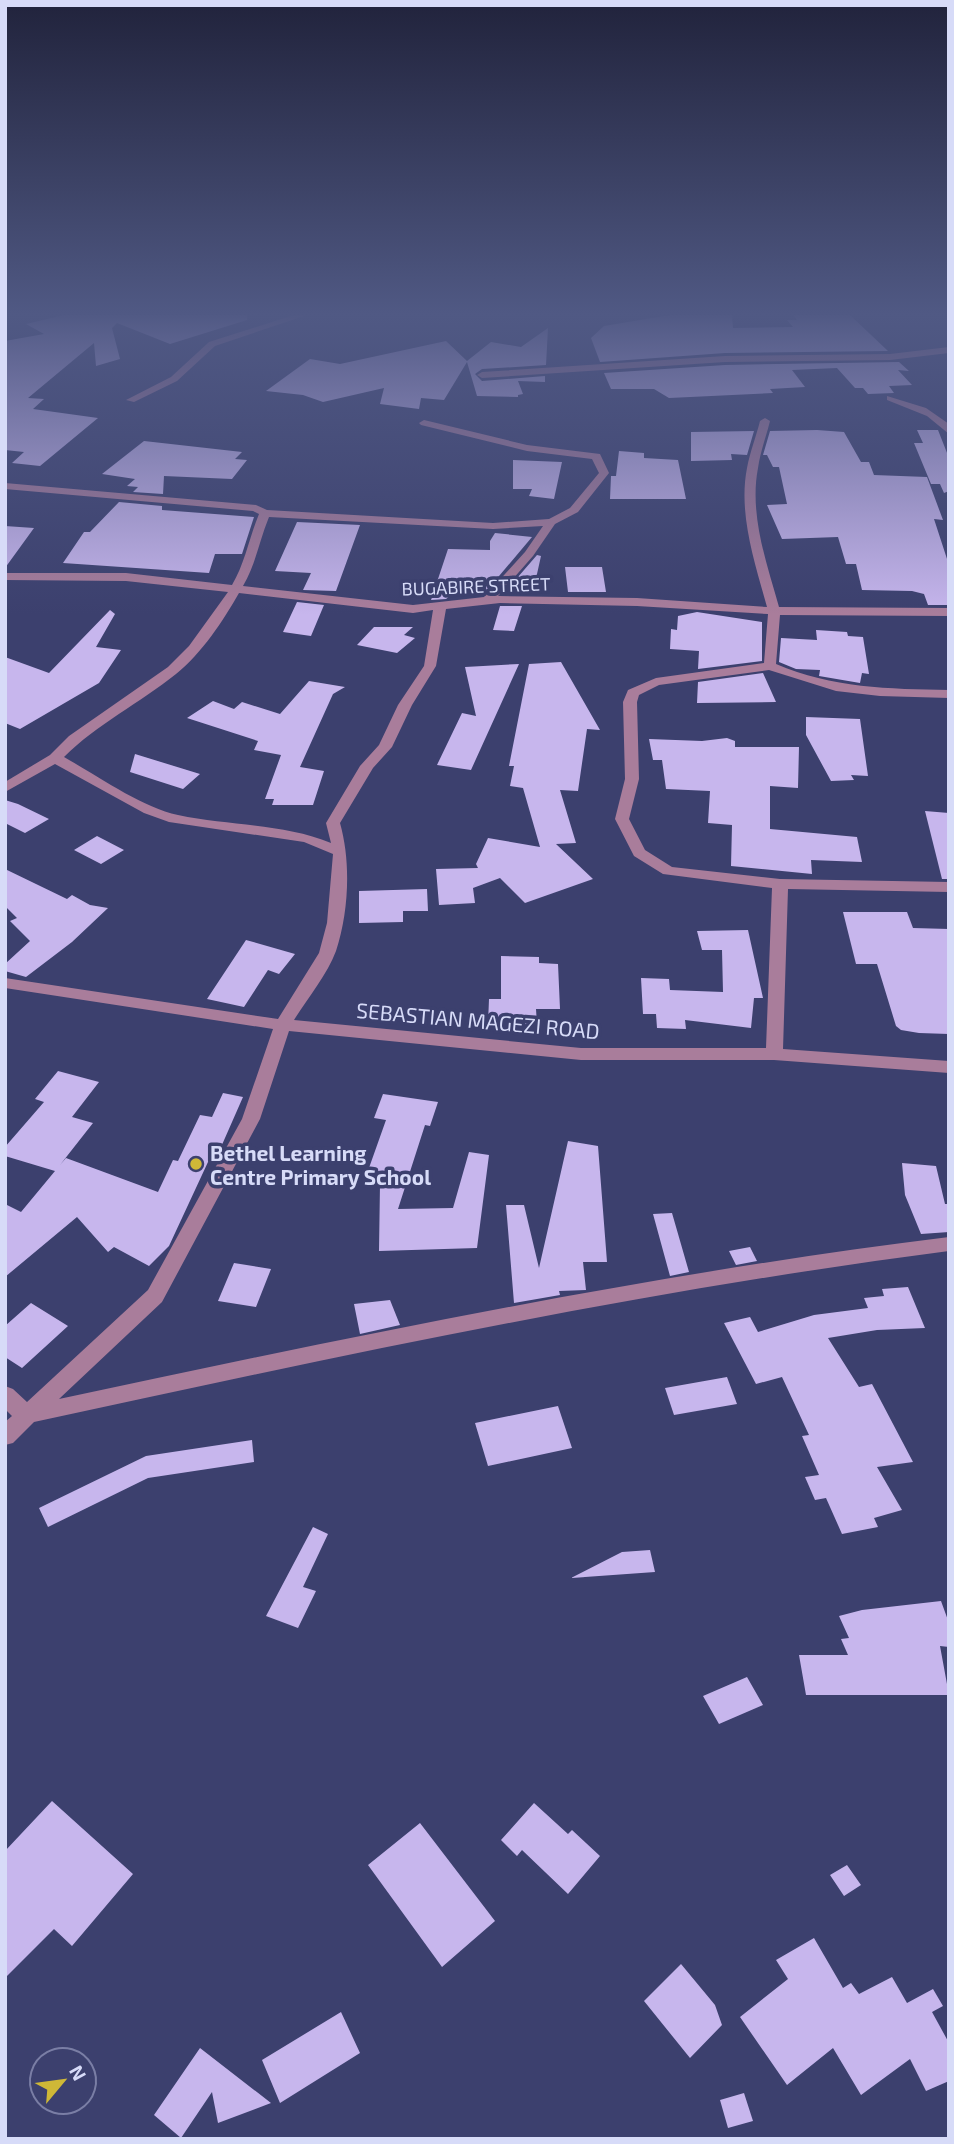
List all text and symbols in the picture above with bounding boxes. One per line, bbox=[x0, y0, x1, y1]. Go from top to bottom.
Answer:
street label: BUGABIRE STREET bbox=[401, 572, 551, 600]
street label: SEBASTIAN MAGEZI ROAD bbox=[355, 997, 601, 1043]
place label: Bethel Learning Centre Primary School bbox=[210, 1140, 431, 1190]
marker: Bethel Learning Centre Primary School bbox=[188, 1156, 204, 1172]
north arrow bbox=[28, 2046, 98, 2116]
text: N bbox=[65, 2061, 92, 2084]

